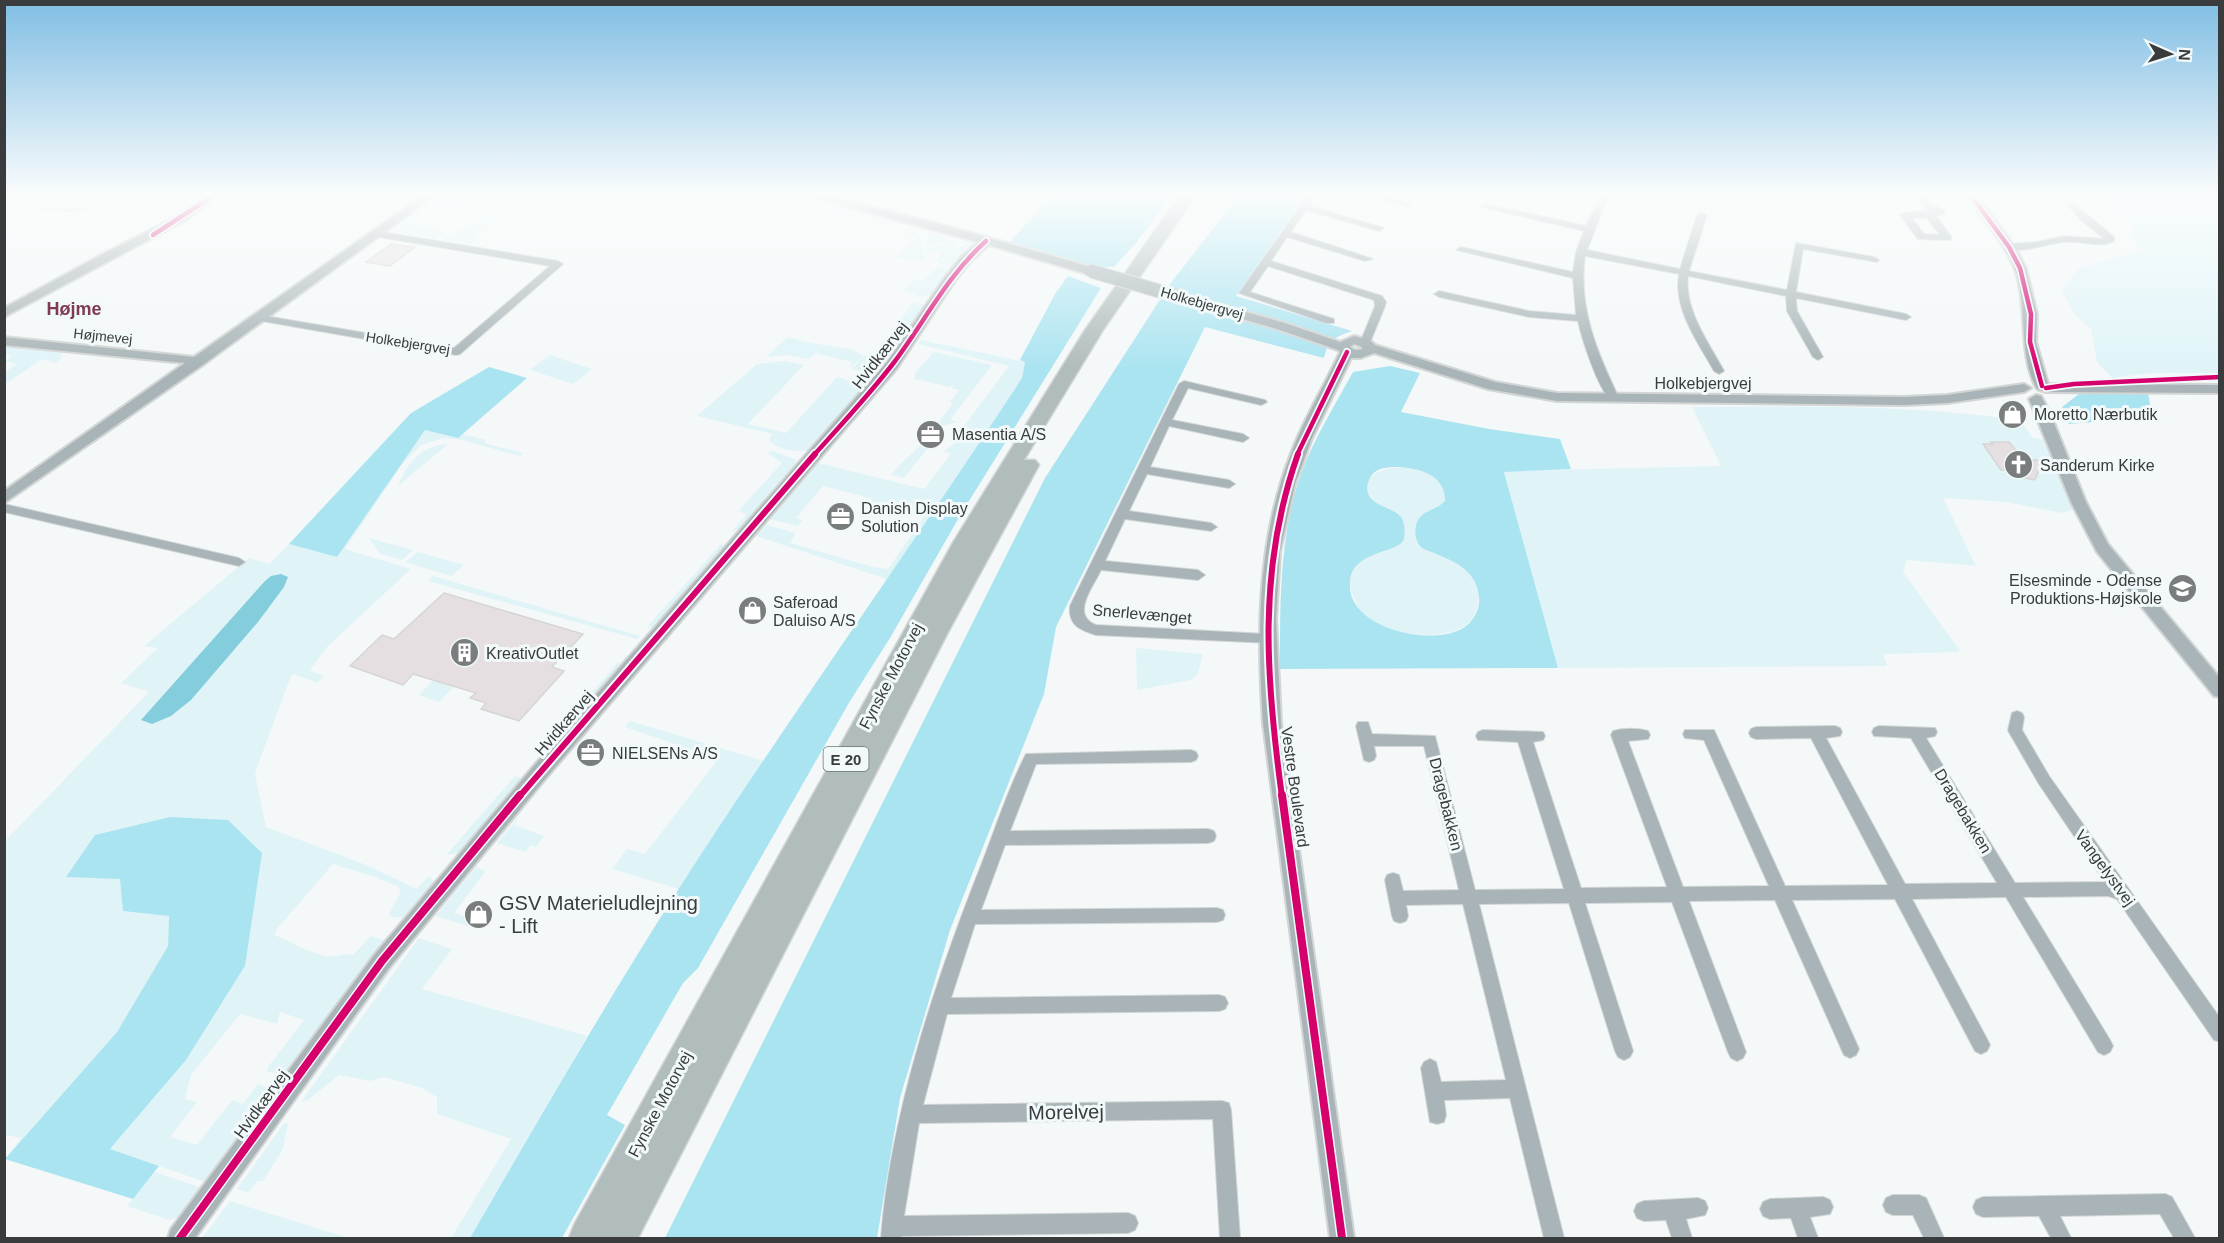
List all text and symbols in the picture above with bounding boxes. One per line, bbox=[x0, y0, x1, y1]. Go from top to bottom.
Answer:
north arrow bbox=[2140, 24, 2200, 84]
text: N bbox=[2176, 49, 2193, 61]
street label: Holkebjergvej bbox=[1159, 284, 1245, 322]
district label: Højme bbox=[46, 299, 102, 319]
street label: Hvidkærvej bbox=[849, 318, 911, 392]
street label: Højmevej bbox=[73, 325, 133, 347]
street label: Holkebjergvej bbox=[365, 328, 451, 358]
street label: Holkebjergvej bbox=[1655, 375, 1751, 392]
shop icon: Moretto Nærbutik bbox=[1997, 398, 2029, 430]
place label: Moretto Nærbutik bbox=[2034, 406, 2159, 423]
office icon: Masentia A/S bbox=[915, 418, 947, 450]
place label: Masentia A/S bbox=[952, 426, 1046, 443]
church icon: Sanderum Kirke bbox=[2003, 449, 2035, 481]
place label: Sanderum Kirke bbox=[2040, 457, 2155, 474]
place label: Danish Display Solution bbox=[861, 500, 968, 535]
office icon: Danish Display Solution bbox=[824, 501, 856, 533]
place label: Elsesminde - Odense Produktions-Højskole bbox=[2009, 572, 2162, 607]
school or university icon: Elsesminde - Odense Produktions-Højskole bbox=[2167, 573, 2199, 605]
place label: Saferoad Daluiso A/S bbox=[773, 594, 856, 629]
shop icon: Saferoad Daluiso A/S bbox=[736, 595, 768, 627]
street label: Snerlevænget bbox=[1092, 601, 1193, 627]
street label: Fynske Motorvej bbox=[856, 620, 926, 732]
building icon: KreativOutlet bbox=[449, 637, 481, 669]
place label: KreativOutlet bbox=[486, 645, 579, 662]
street label: Hvidkærvej bbox=[531, 687, 597, 759]
street label: Vestre Boulevard bbox=[1278, 725, 1312, 849]
office icon: NIELSENs A/S bbox=[575, 737, 607, 769]
place label: NIELSENs A/S bbox=[612, 745, 718, 762]
road number: E 20 bbox=[824, 747, 868, 771]
street label: Dragebakken bbox=[1426, 756, 1466, 852]
street label: Dragebakken bbox=[1931, 766, 1995, 856]
street label: Vangelystvej bbox=[2072, 827, 2138, 909]
place label: GSV Materieludlejning - Lift bbox=[499, 892, 698, 937]
shop icon: GSV Materieludlejning - Lift bbox=[462, 898, 494, 930]
street label: Fynske Motorvej bbox=[625, 1048, 695, 1160]
street label: Hvidkærvej bbox=[231, 1067, 291, 1141]
street label: Morelvej bbox=[1028, 1100, 1104, 1124]

